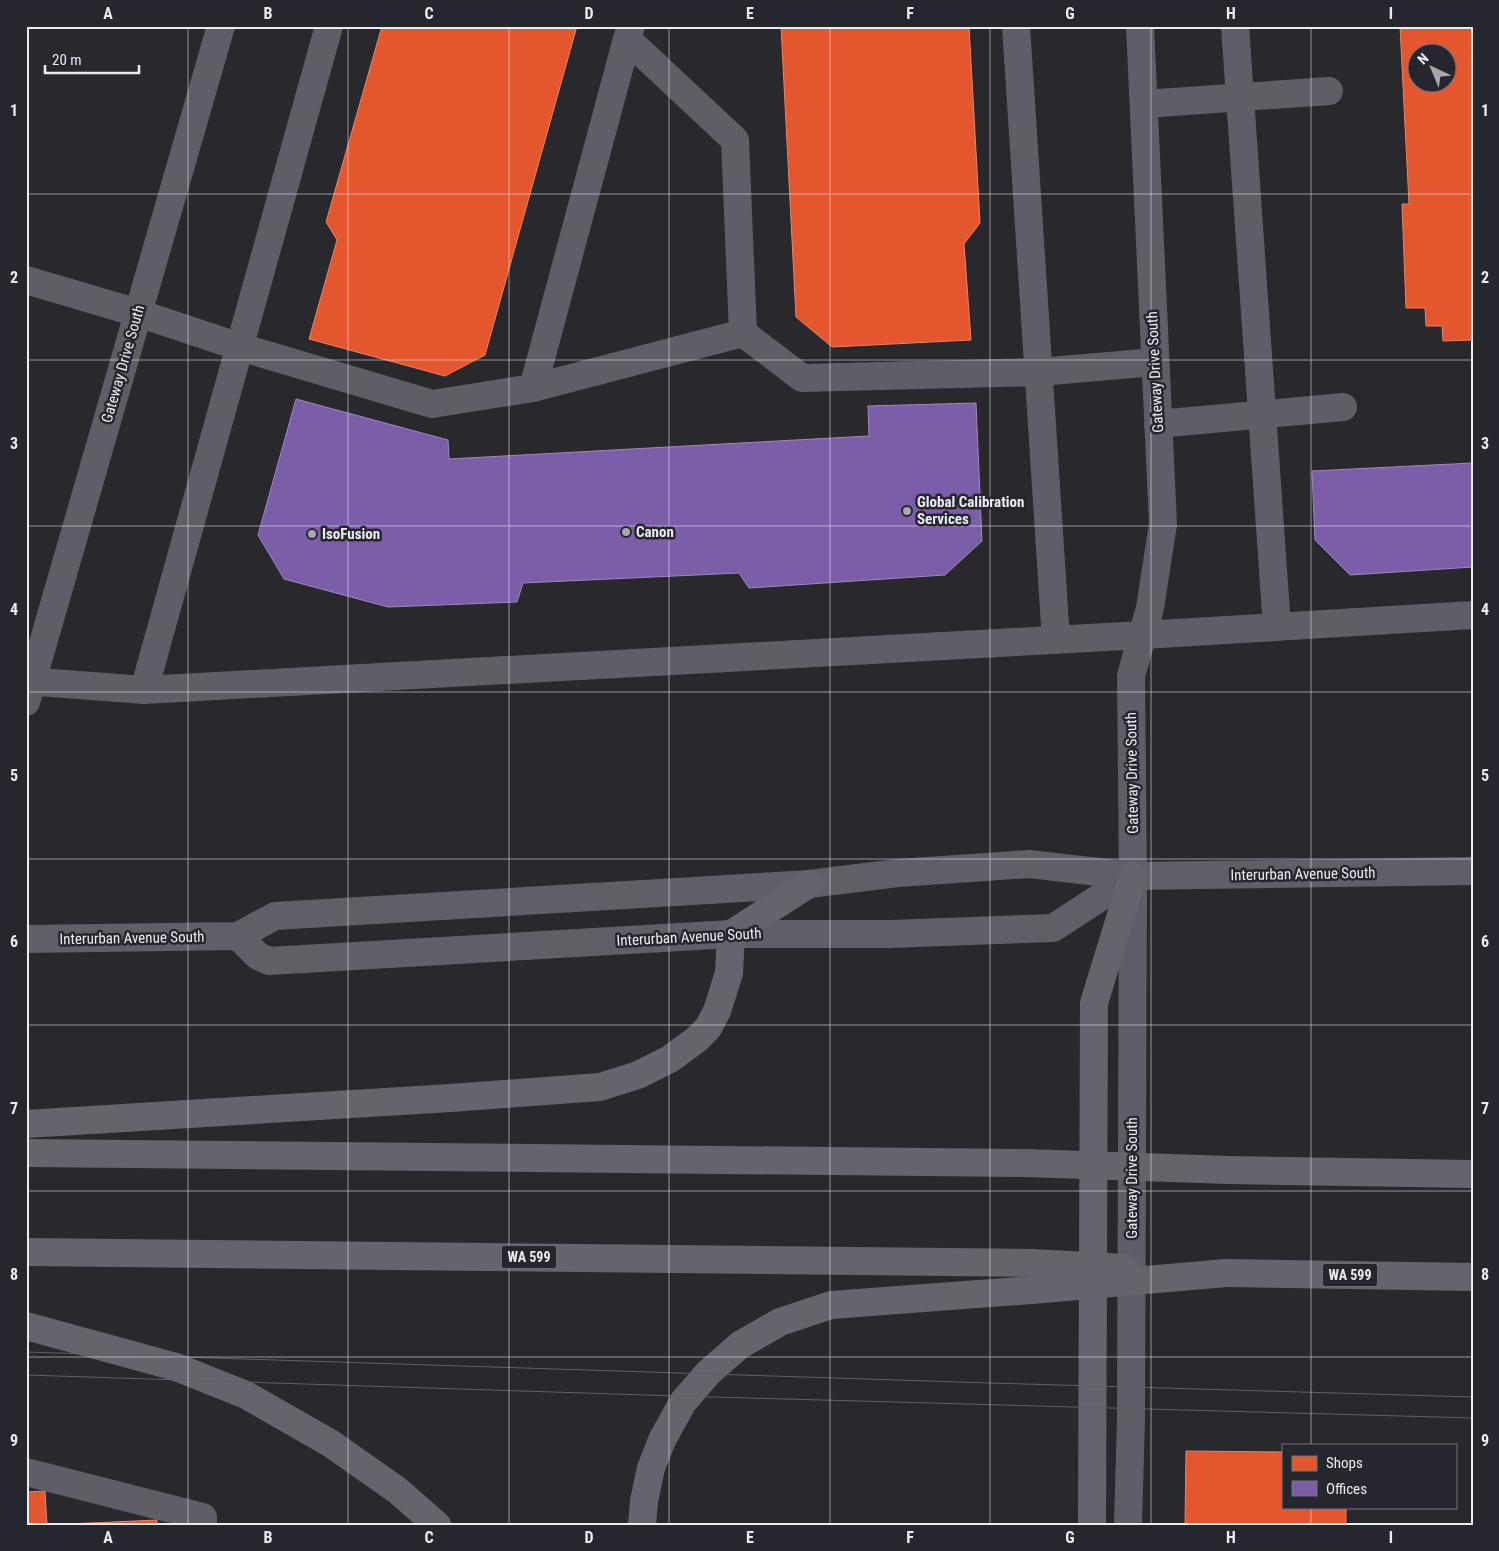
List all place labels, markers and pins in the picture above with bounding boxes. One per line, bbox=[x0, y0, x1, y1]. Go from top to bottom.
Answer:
place label: Global Calibration Services bbox=[917, 493, 1024, 528]
marker: Global Calibration Services bbox=[901, 505, 913, 517]
place label: Canon bbox=[636, 523, 674, 541]
place label: IsoFusion bbox=[322, 525, 380, 543]
marker: Canon bbox=[620, 526, 632, 538]
marker: IsoFusion bbox=[306, 528, 318, 540]

